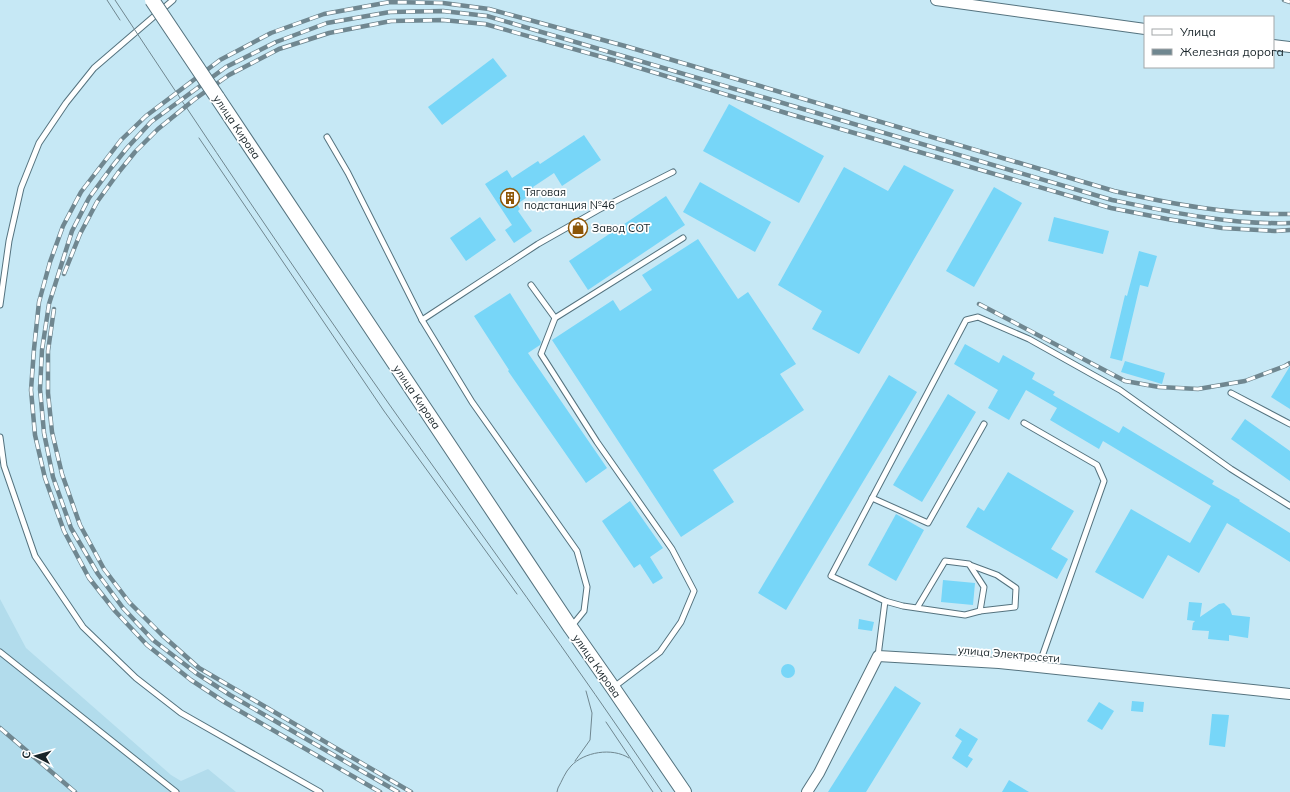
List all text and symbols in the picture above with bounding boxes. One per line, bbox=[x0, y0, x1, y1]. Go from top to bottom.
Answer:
legend bbox=[1144, 16, 1274, 68]
text: Улица bbox=[1179, 24, 1216, 39]
text: Железная дорога bbox=[1180, 44, 1284, 59]
street label: улица Кирова bbox=[210, 92, 264, 162]
place label: Тяговая подстанция №46 bbox=[524, 185, 615, 212]
building icon: Тяговая подстанция №46 bbox=[499, 187, 521, 209]
shop icon: Завод СОТ bbox=[567, 217, 589, 239]
place label: Завод СОТ bbox=[592, 221, 650, 235]
street label: улица Кирова bbox=[390, 362, 444, 432]
street label: улица Кирова bbox=[570, 631, 624, 701]
street label: улица Электросети bbox=[957, 643, 1061, 665]
north arrow bbox=[16, 736, 56, 776]
text: С bbox=[19, 750, 33, 759]

